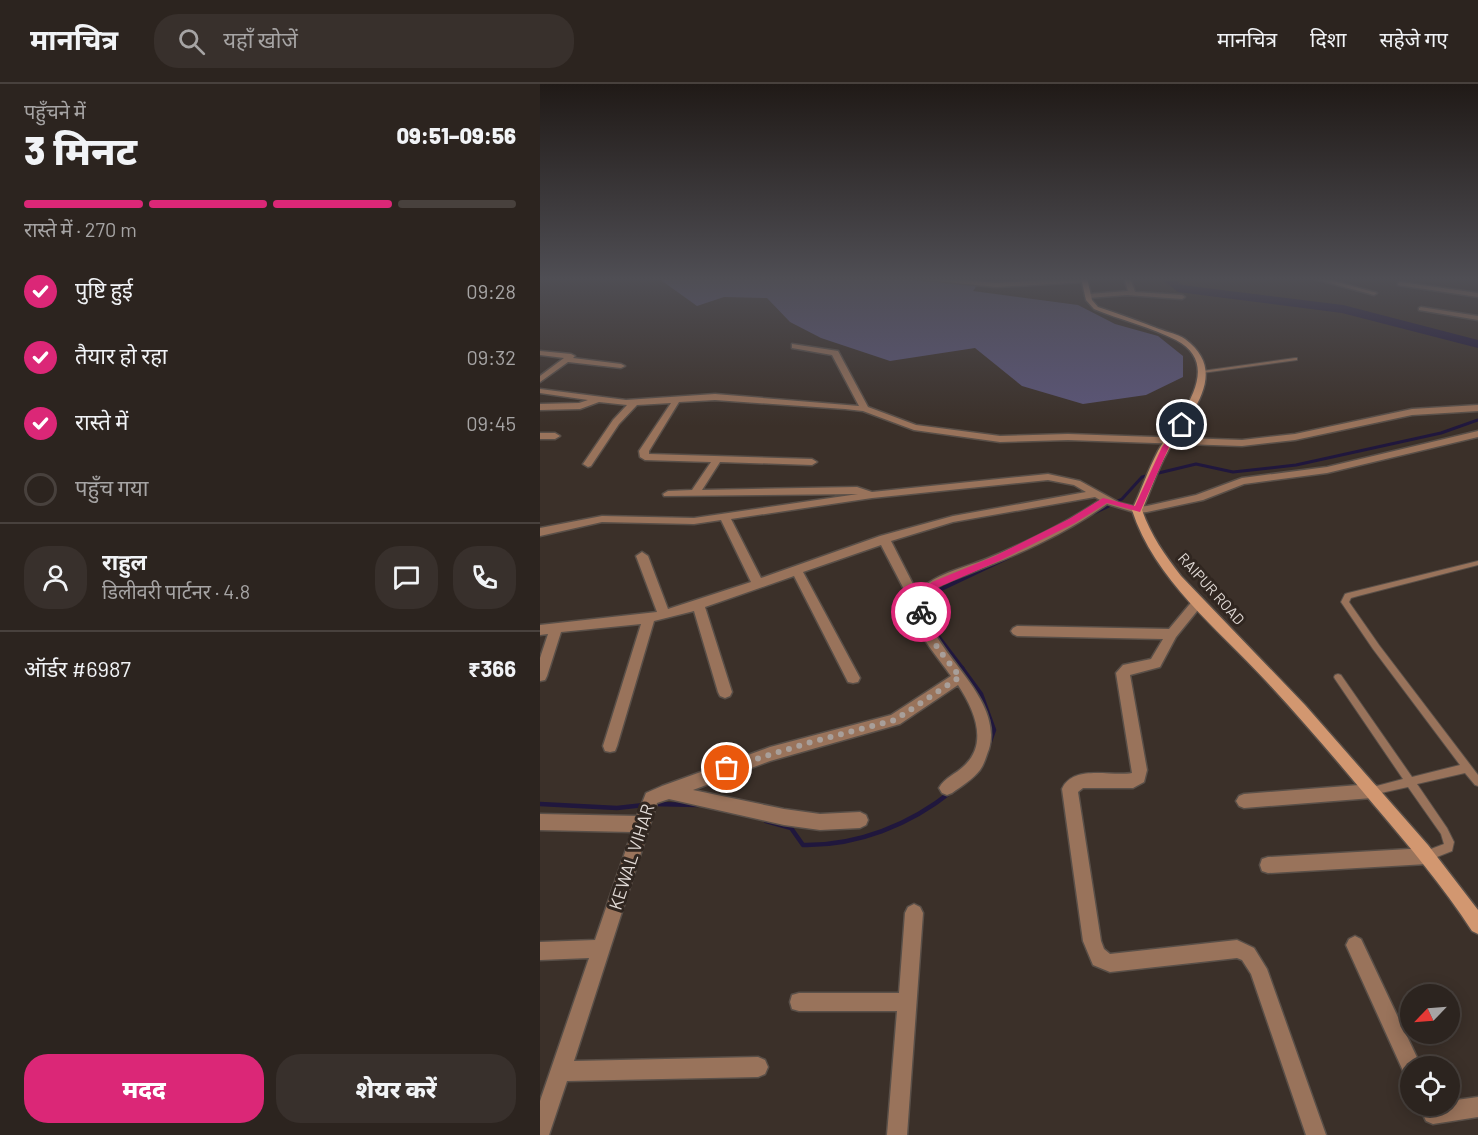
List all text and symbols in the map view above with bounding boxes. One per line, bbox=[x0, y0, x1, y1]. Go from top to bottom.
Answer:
search box bbox=[154, 14, 574, 68]
text: मानचित्र bbox=[30, 22, 118, 56]
icon: search bbox=[175, 25, 208, 58]
text: यहाँ खोजें bbox=[223, 26, 298, 52]
text: मानचित्र bbox=[1217, 26, 1277, 51]
text: दिशा bbox=[1310, 26, 1346, 51]
text: सहेजे गए bbox=[1379, 26, 1448, 51]
text: पहुँचने में bbox=[24, 99, 86, 123]
text: 09:51–09:56 bbox=[397, 122, 516, 148]
text: 3 मिनट bbox=[24, 126, 137, 173]
text: रास्ते में · 270 m bbox=[24, 217, 137, 241]
icon: check bbox=[24, 275, 57, 308]
text: पुष्टि हुई bbox=[75, 276, 133, 302]
text: 09:28 bbox=[466, 279, 516, 303]
icon: check bbox=[24, 341, 57, 374]
text: तैयार हो रहा bbox=[75, 342, 168, 368]
text: 09:32 bbox=[466, 345, 516, 369]
pin bbox=[1156, 399, 1207, 450]
icon: check bbox=[24, 407, 57, 440]
text: रास्ते में bbox=[75, 408, 128, 434]
icon: home bbox=[1165, 408, 1198, 441]
text: 09:45 bbox=[466, 411, 516, 435]
text: पहुँच गया bbox=[75, 474, 148, 500]
button: person bbox=[24, 546, 87, 609]
button: chat bbox=[375, 546, 438, 609]
button: phone bbox=[453, 546, 516, 609]
text: राहुल bbox=[102, 548, 147, 574]
street label: RAIPUR ROAD bbox=[1175, 549, 1249, 628]
text: डिलीवरी पार्टनर · 4.8 bbox=[102, 579, 250, 603]
courier bbox=[891, 582, 951, 642]
icon: bike bbox=[905, 596, 938, 629]
text: ऑर्डर #6987 bbox=[24, 655, 131, 681]
text: ₹366 bbox=[468, 655, 516, 681]
pin bbox=[701, 742, 752, 793]
icon: bag bbox=[710, 751, 743, 784]
street label: KEWAL VIHAR bbox=[604, 801, 659, 912]
north arrow bbox=[1400, 984, 1460, 1044]
map controls bbox=[1400, 984, 1460, 1116]
button: मदद bbox=[24, 1054, 264, 1123]
button: शेयर करें bbox=[276, 1054, 516, 1123]
button: locate bbox=[1400, 1056, 1460, 1116]

